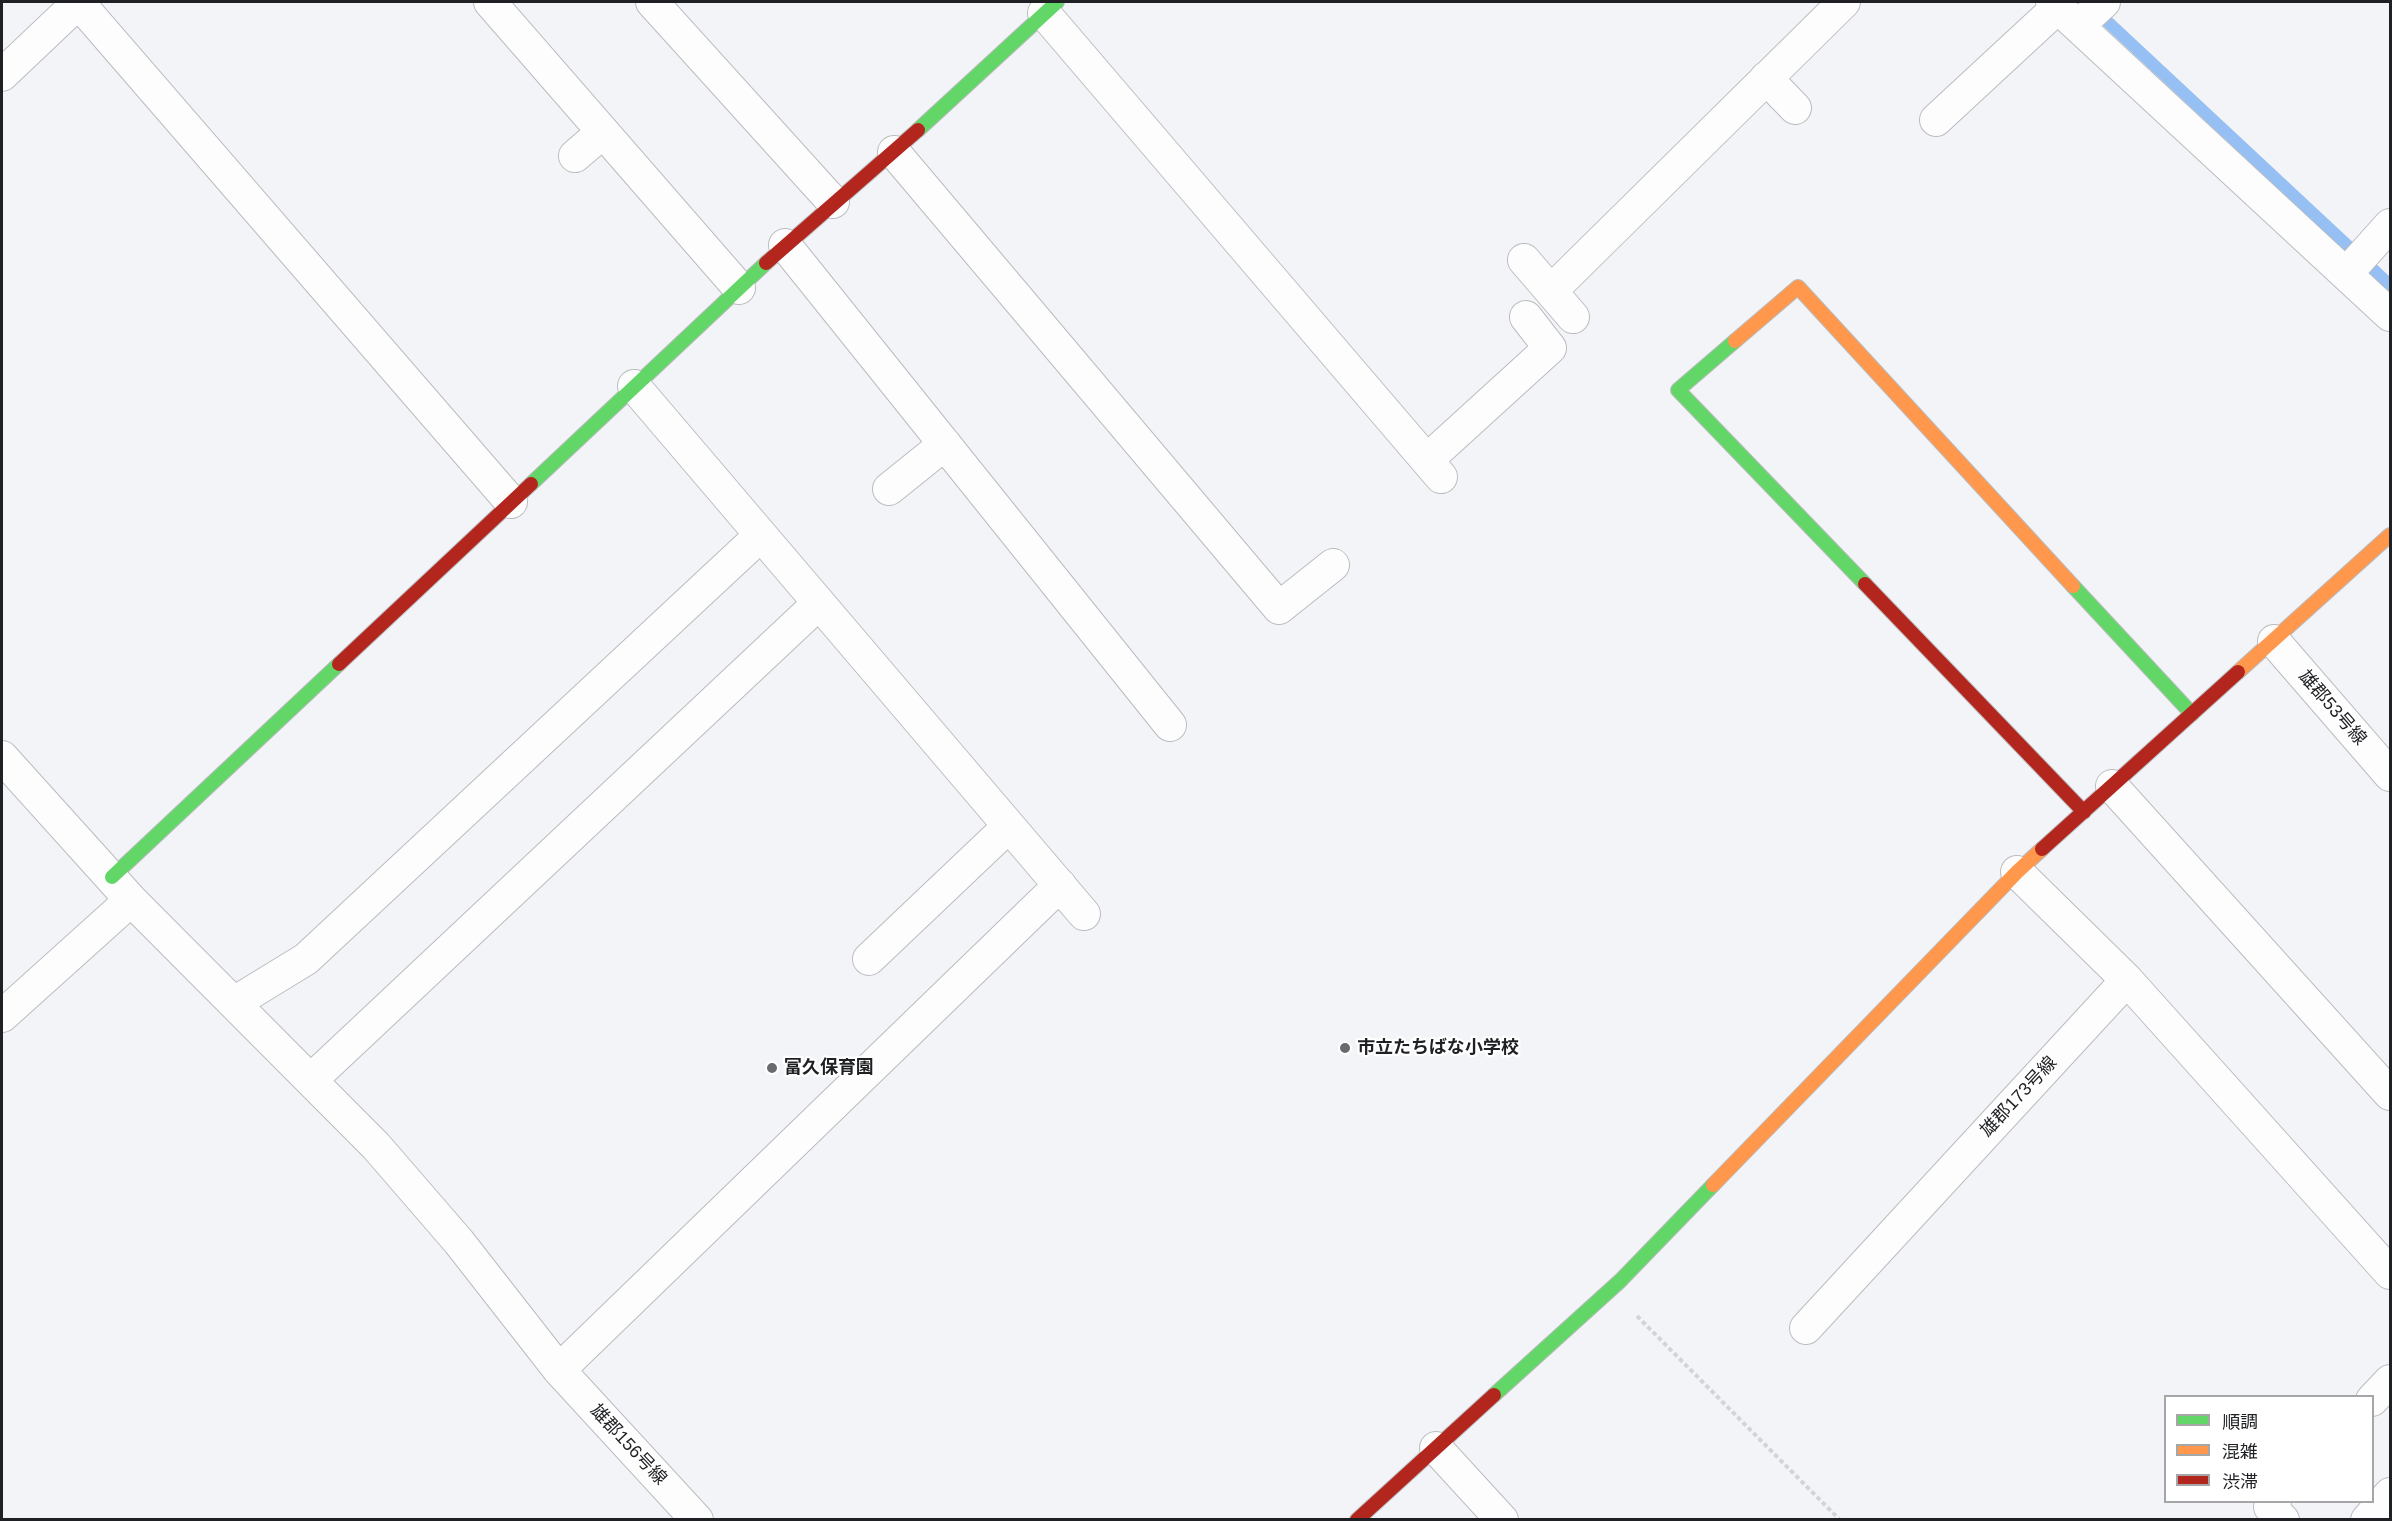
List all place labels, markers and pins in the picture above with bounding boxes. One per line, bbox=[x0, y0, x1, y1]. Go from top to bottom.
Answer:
place label: 市立たちばな小学校 bbox=[1357, 1037, 1519, 1059]
marker: 市立たちばな小学校 bbox=[1338, 1041, 1352, 1055]
place label: 富久保育園 bbox=[784, 1057, 874, 1079]
marker: 富久保育園 bbox=[765, 1061, 779, 1075]

